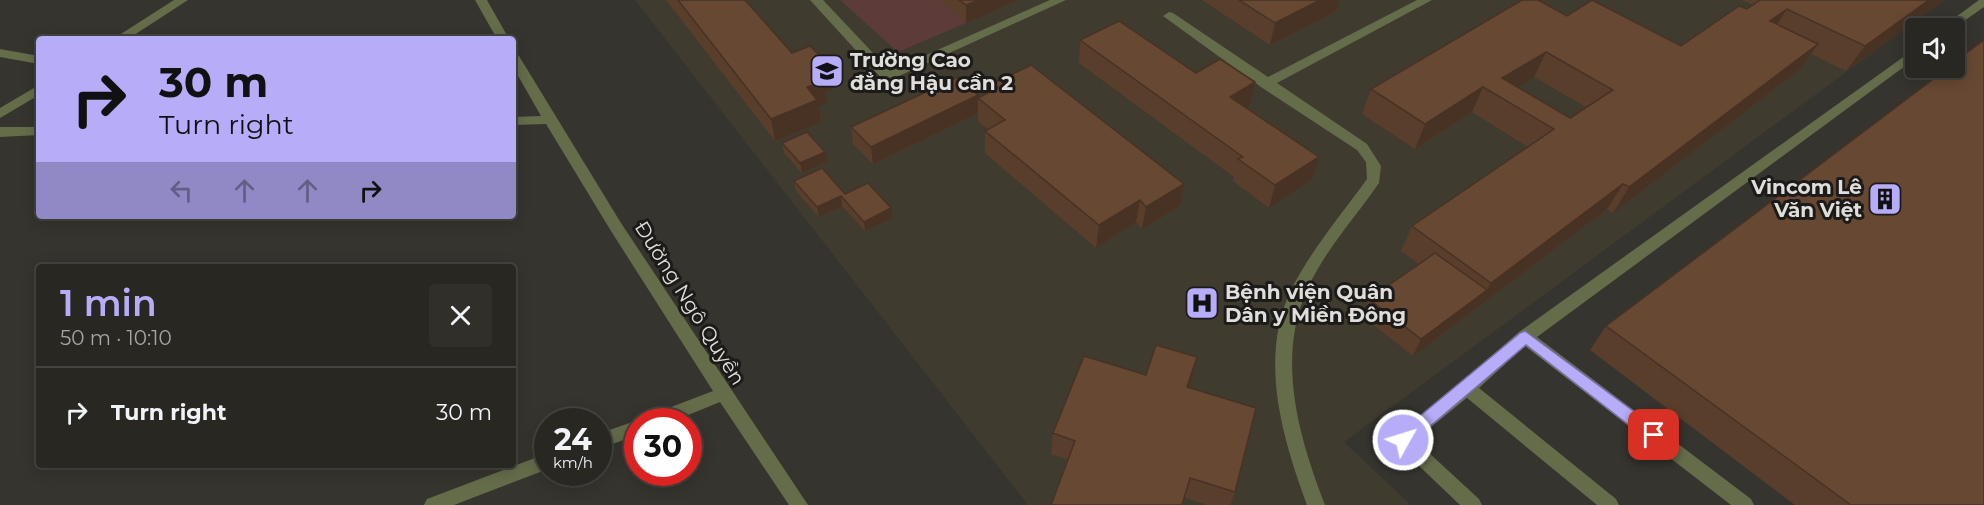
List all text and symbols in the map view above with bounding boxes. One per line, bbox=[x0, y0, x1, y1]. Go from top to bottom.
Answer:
map controls bbox=[1905, 18, 1965, 78]
button: sound bbox=[1905, 18, 1965, 78]
place label: Trường Cao đẳng Hậu cần 2 bbox=[850, 48, 1013, 95]
school or university icon: Trường Cao đẳng Hậu cần 2 bbox=[809, 53, 845, 89]
text: 30 m bbox=[159, 56, 268, 108]
icon: right bbox=[60, 60, 138, 138]
text: Turn right bbox=[159, 108, 294, 141]
icon: left bbox=[165, 174, 198, 207]
icon: ahead bbox=[228, 174, 261, 207]
icon: ahead bbox=[291, 174, 324, 207]
icon: right bbox=[354, 174, 387, 207]
place label: Vincom Lê Văn Việt bbox=[1750, 175, 1862, 222]
building icon: Vincom Lê Văn Việt bbox=[1867, 181, 1903, 217]
street label: Đường Ngô Quyền bbox=[630, 217, 750, 389]
place label: Bệnh viện Quân Dân y Miền Đông bbox=[1225, 280, 1406, 327]
text: 1 min bbox=[60, 281, 157, 325]
button: close bbox=[429, 284, 492, 347]
hospital icon: Bệnh viện Quân Dân y Miền Đông bbox=[1184, 285, 1220, 321]
text: 50 m · 10:10 bbox=[60, 326, 172, 350]
icon: right bbox=[60, 396, 93, 429]
text: Turn right bbox=[111, 399, 226, 426]
text: 30 m bbox=[436, 399, 492, 426]
speed limit sign: 30 bbox=[624, 408, 702, 486]
position arrow bbox=[1371, 408, 1435, 472]
pin bbox=[1628, 409, 1679, 460]
icon: arrive bbox=[1637, 418, 1670, 451]
text: 24 bbox=[554, 421, 592, 458]
text: km/h bbox=[553, 453, 593, 472]

